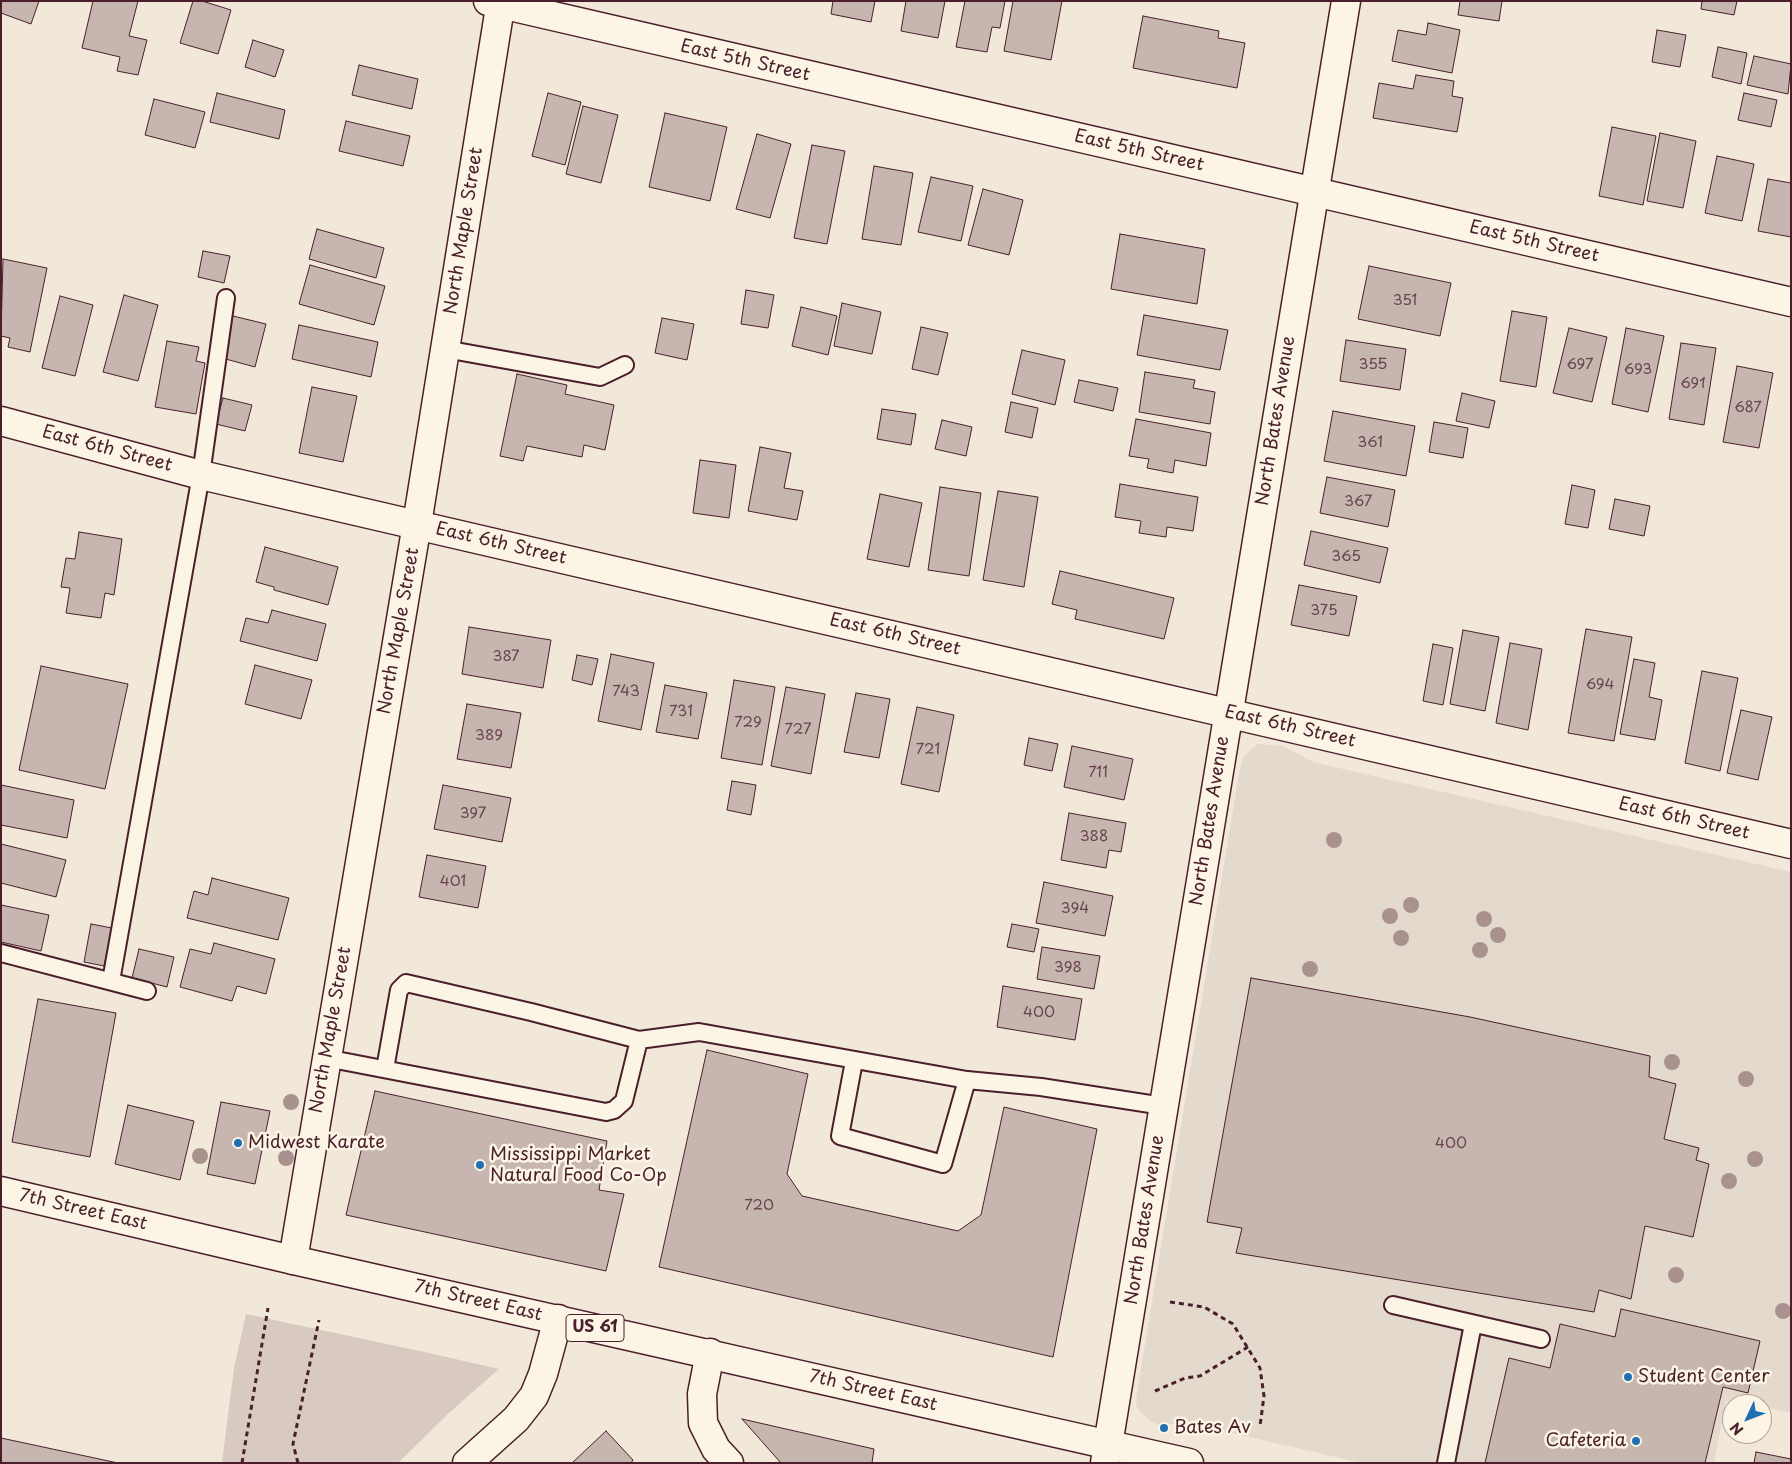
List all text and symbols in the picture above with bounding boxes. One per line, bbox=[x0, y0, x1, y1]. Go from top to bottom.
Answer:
street label: East 5th Street bbox=[678, 36, 812, 86]
street label: East 5th Street bbox=[1072, 126, 1206, 176]
street label: North Maple Street bbox=[440, 146, 488, 316]
street label: East 5th Street bbox=[1467, 217, 1601, 267]
house number: 351 bbox=[1393, 292, 1417, 310]
street label: North Bates Avenue bbox=[1252, 335, 1300, 507]
house number: 355 bbox=[1359, 356, 1387, 374]
house number: 697 bbox=[1566, 356, 1594, 374]
house number: 693 bbox=[1624, 361, 1652, 379]
house number: 691 bbox=[1680, 375, 1706, 393]
house number: 687 bbox=[1734, 399, 1762, 417]
street label: East 6th Street bbox=[40, 421, 174, 477]
house number: 361 bbox=[1357, 434, 1383, 452]
house number: 367 bbox=[1344, 493, 1372, 511]
street label: East 6th Street bbox=[433, 518, 569, 570]
street label: North Maple Street bbox=[374, 546, 424, 716]
house number: 365 bbox=[1331, 548, 1361, 566]
house number: 375 bbox=[1310, 602, 1338, 620]
street label: East 6th Street bbox=[827, 609, 963, 661]
house number: 387 bbox=[492, 648, 520, 666]
house number: 694 bbox=[1586, 676, 1614, 694]
house number: 743 bbox=[612, 683, 640, 701]
street label: East 6th Street bbox=[1222, 701, 1358, 753]
house number: 731 bbox=[669, 703, 693, 721]
house number: 729 bbox=[734, 714, 762, 732]
house number: 727 bbox=[785, 721, 811, 739]
house number: 389 bbox=[475, 727, 503, 745]
street label: North Bates Avenue bbox=[1186, 735, 1234, 907]
house number: 721 bbox=[916, 741, 940, 759]
house number: 711 bbox=[1088, 764, 1108, 782]
street label: East 6th Street bbox=[1616, 793, 1752, 845]
house number: 397 bbox=[460, 805, 486, 823]
house number: 388 bbox=[1080, 828, 1108, 846]
house number: 401 bbox=[440, 873, 466, 891]
house number: 394 bbox=[1061, 900, 1089, 918]
street label: North Maple Street bbox=[306, 945, 356, 1115]
house number: 398 bbox=[1054, 959, 1082, 977]
house number: 400 bbox=[1023, 1004, 1055, 1022]
place label: Midwest Karate bbox=[248, 1132, 385, 1154]
street label: North Bates Avenue bbox=[1121, 1134, 1169, 1306]
house number: 400 bbox=[1435, 1135, 1467, 1153]
marker: Midwest Karate bbox=[232, 1137, 244, 1149]
place label: Mississippi Market Natural Food Co-Op bbox=[490, 1144, 667, 1186]
marker: Mississippi Market Natural Food Co-Op bbox=[474, 1159, 486, 1171]
street label: 7th Street East bbox=[17, 1185, 149, 1235]
house number: 720 bbox=[744, 1197, 774, 1215]
street label: 7th Street East bbox=[412, 1276, 544, 1326]
road number: US 61 bbox=[566, 1315, 624, 1342]
street label: 7th Street East bbox=[807, 1366, 939, 1416]
place label: Student Center bbox=[1638, 1366, 1770, 1388]
marker: Student Center bbox=[1622, 1371, 1634, 1383]
north arrow bbox=[1722, 1394, 1772, 1444]
place label: Bates Av bbox=[1174, 1417, 1251, 1439]
text: N bbox=[1725, 1418, 1748, 1440]
marker: Bates Av bbox=[1158, 1422, 1170, 1434]
place label: Cafeteria bbox=[1546, 1430, 1626, 1452]
marker: Cafeteria bbox=[1630, 1435, 1642, 1447]

